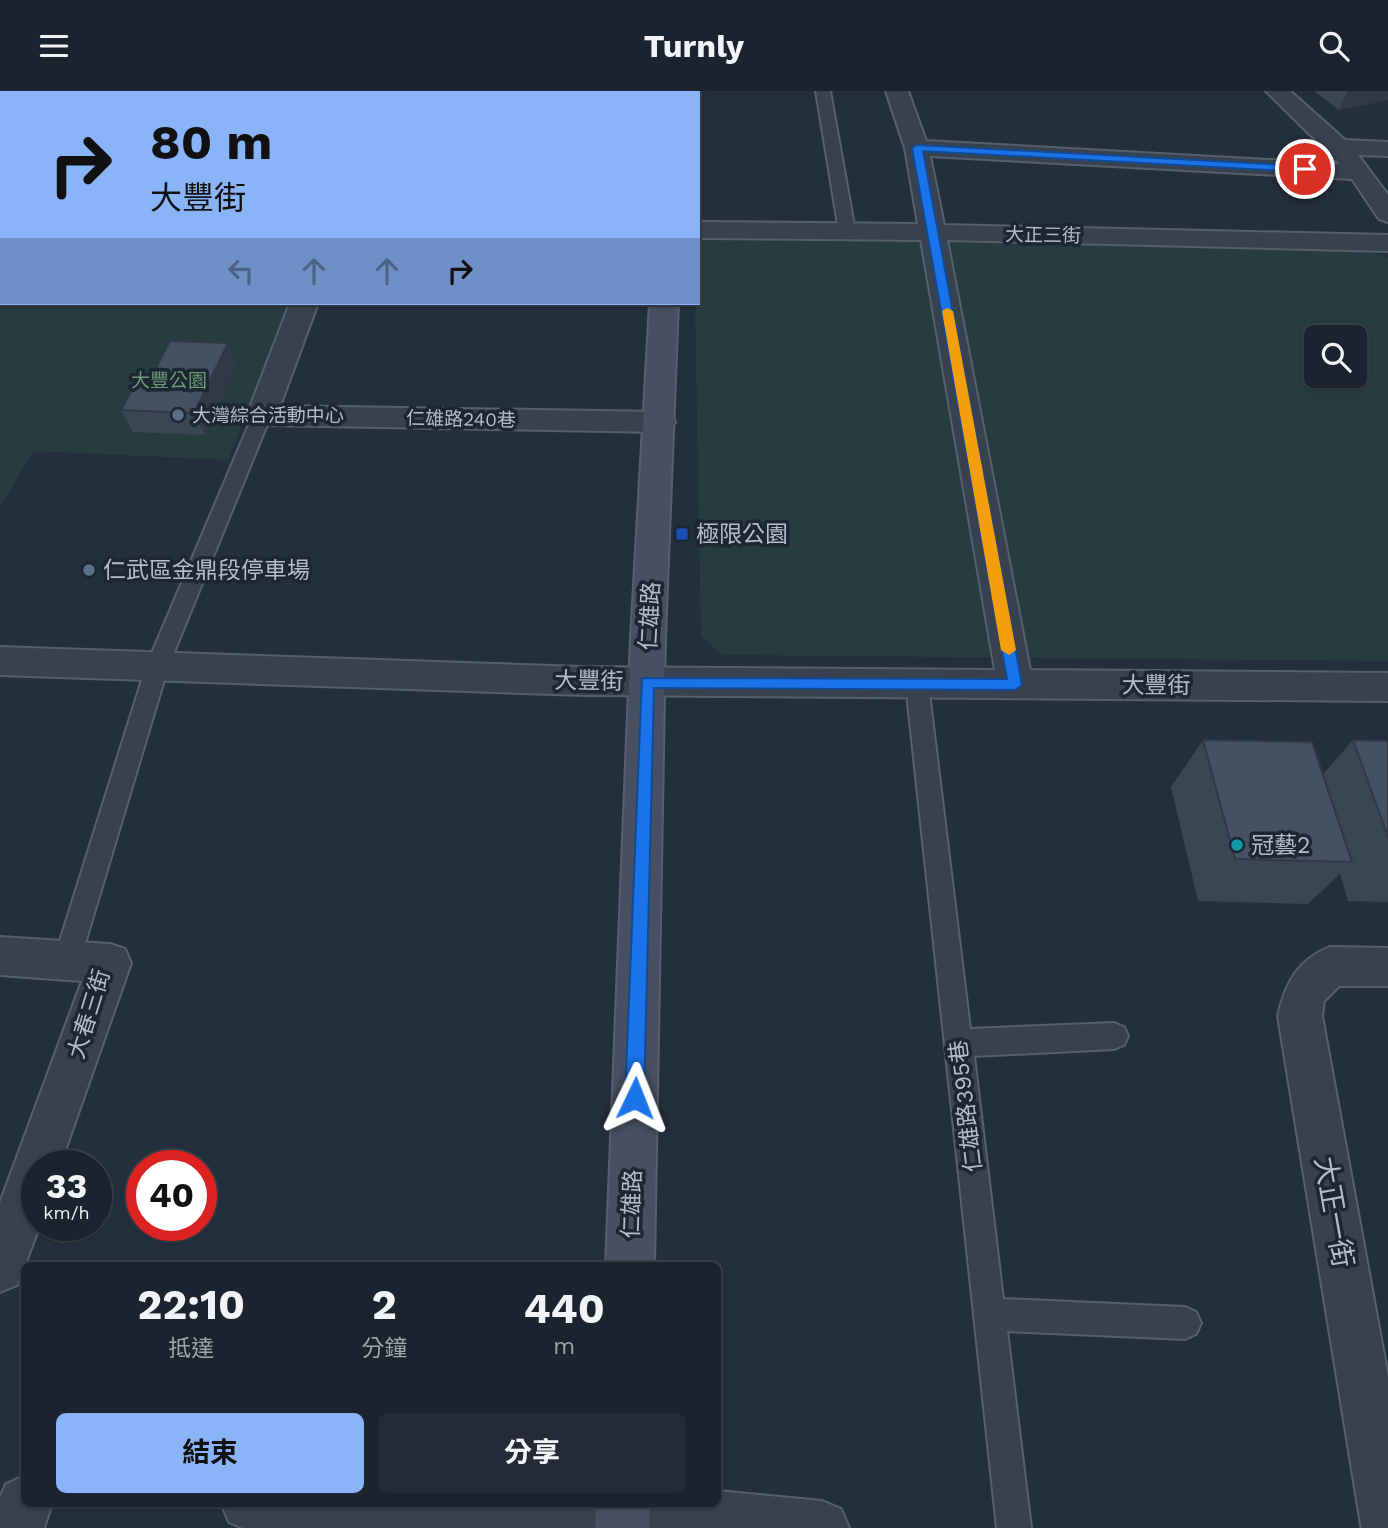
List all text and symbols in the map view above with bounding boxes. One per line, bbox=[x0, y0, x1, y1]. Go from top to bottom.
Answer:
icon: menu bbox=[35, 27, 73, 65]
text: Turnly bbox=[644, 27, 744, 65]
icon: search bbox=[1315, 27, 1353, 65]
text: 80 m bbox=[150, 113, 272, 171]
icon: right bbox=[35, 119, 126, 210]
pin bbox=[1275, 139, 1335, 199]
icon: arrive bbox=[1286, 150, 1324, 188]
text: 大豐街 bbox=[150, 179, 246, 217]
street label: 大正三街 bbox=[1005, 223, 1081, 247]
icon: left bbox=[222, 252, 260, 290]
icon: ahead bbox=[295, 252, 333, 290]
icon: ahead bbox=[368, 252, 406, 290]
icon: right bbox=[441, 252, 479, 290]
map controls bbox=[1304, 325, 1367, 388]
button: search bbox=[1304, 325, 1367, 388]
park label: 大豐公園 bbox=[131, 369, 207, 392]
place label: 大灣綜合活動中心 bbox=[192, 404, 344, 427]
marker: 大灣綜合活動中心 bbox=[170, 407, 186, 423]
street label: 仁雄路240巷 bbox=[406, 407, 516, 431]
place label: 極限公園 bbox=[696, 521, 788, 548]
marker: 極限公園 bbox=[674, 526, 690, 542]
place label: 仁武區金鼎段停車場 bbox=[103, 557, 310, 584]
marker: 仁武區金鼎段停車場 bbox=[81, 562, 97, 578]
street label: 仁雄路 bbox=[635, 581, 665, 651]
street label: 大豐街 bbox=[554, 667, 624, 695]
street label: 大豐街 bbox=[1122, 672, 1191, 699]
place label: 冠藝2 bbox=[1251, 832, 1310, 859]
marker: 冠藝2 bbox=[1229, 837, 1245, 853]
street label: 大春三街 bbox=[63, 966, 115, 1062]
street label: 仁雄路395巷 bbox=[944, 1038, 988, 1174]
position arrow bbox=[598, 1061, 672, 1135]
speed limit sign: 40 bbox=[126, 1150, 217, 1241]
street label: 大正一街 bbox=[1308, 1154, 1360, 1270]
text: 33 bbox=[46, 1165, 87, 1207]
street label: 仁雄路 bbox=[617, 1169, 647, 1239]
text: km/h bbox=[43, 1202, 90, 1223]
text: 22:10 bbox=[137, 1280, 245, 1329]
text: 2 bbox=[372, 1280, 397, 1329]
text: 440 bbox=[523, 1284, 605, 1333]
text: m bbox=[553, 1333, 575, 1360]
text: 抵達 bbox=[168, 1335, 214, 1362]
text: 分鐘 bbox=[361, 1335, 407, 1362]
button: 結束 bbox=[56, 1413, 364, 1493]
button: 分享 bbox=[378, 1413, 686, 1493]

